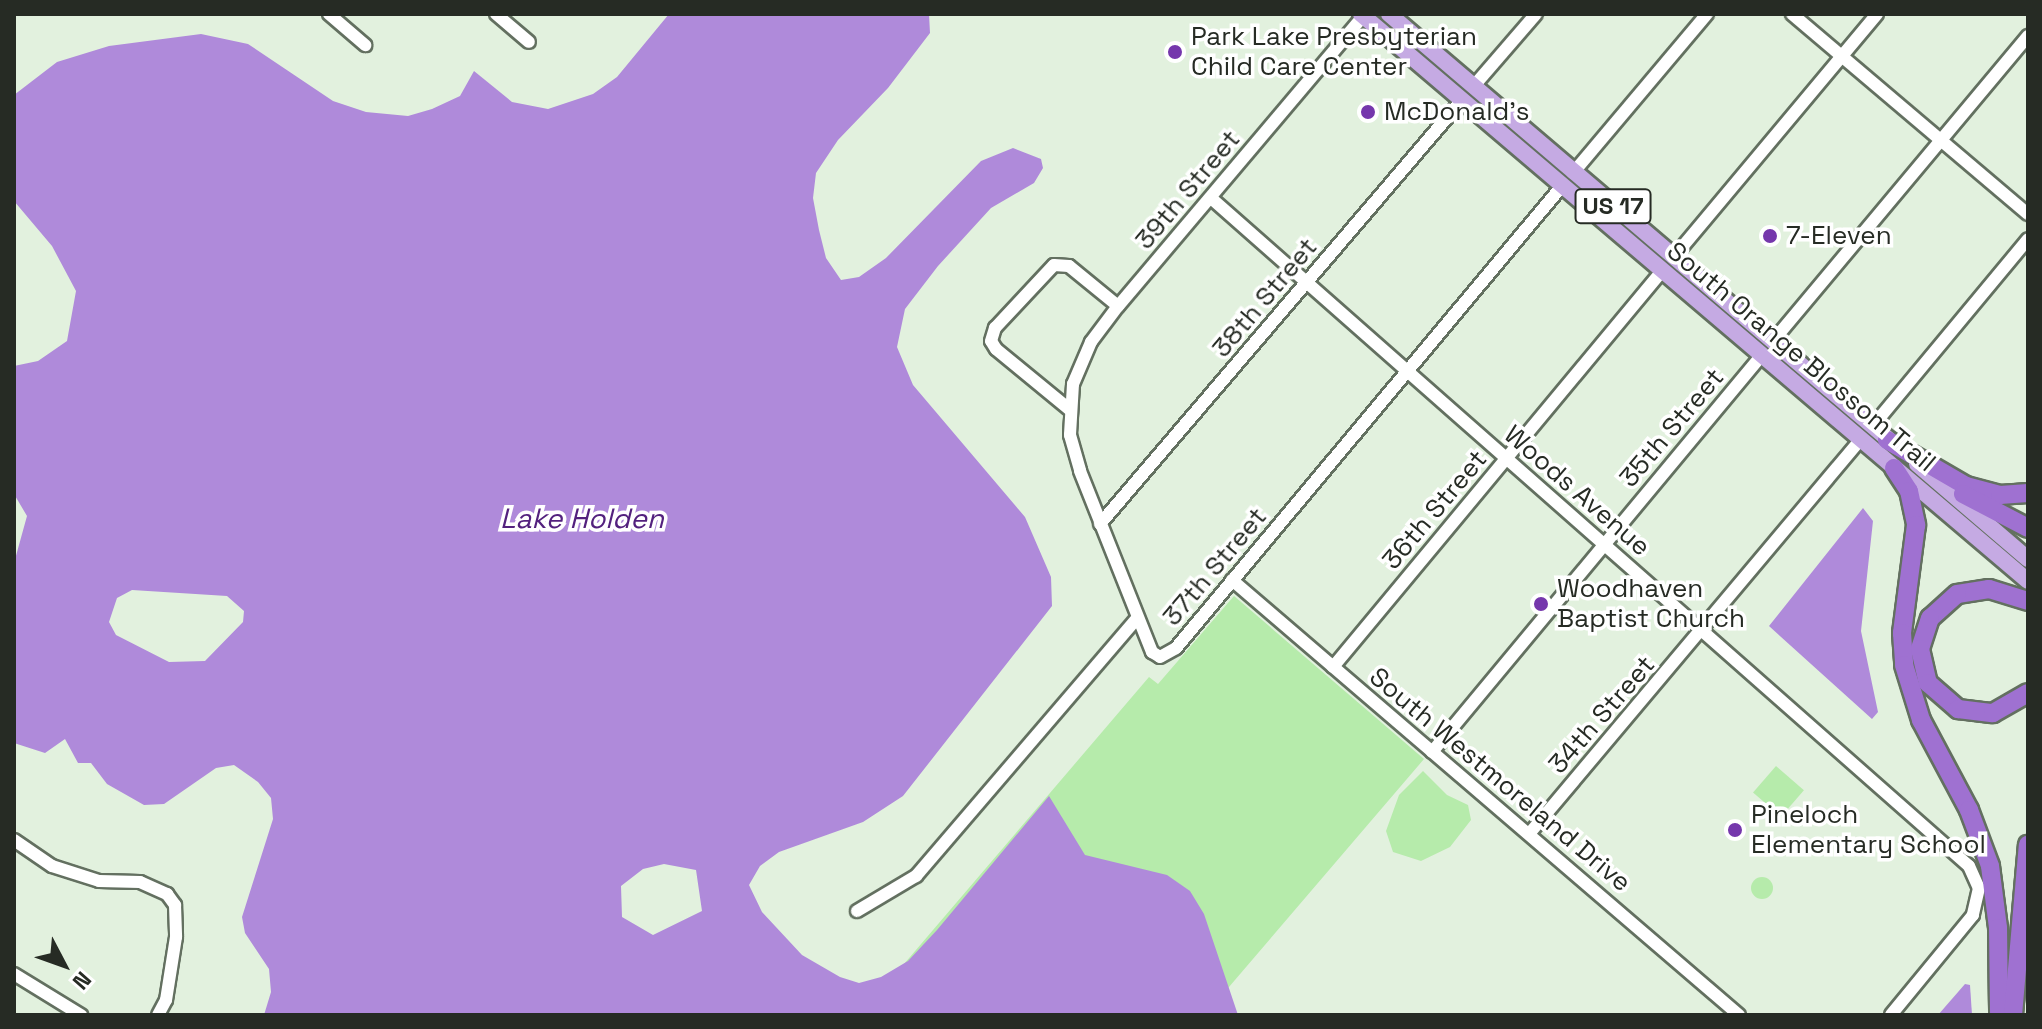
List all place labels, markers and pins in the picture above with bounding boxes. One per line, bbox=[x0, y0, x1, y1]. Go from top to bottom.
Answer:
place label: Park Lake Presbyterian Child Care Center bbox=[1191, 21, 1477, 82]
marker: Park Lake Presbyterian Child Care Center bbox=[1166, 43, 1184, 61]
place label: McDonald's bbox=[1384, 96, 1529, 128]
marker: McDonald's bbox=[1359, 103, 1377, 121]
place label: 7-Eleven bbox=[1786, 220, 1892, 252]
marker: 7-Eleven bbox=[1761, 227, 1779, 245]
place label: Woodhaven Baptist Church bbox=[1557, 573, 1745, 634]
marker: Woodhaven Baptist Church bbox=[1532, 595, 1550, 613]
place label: Pineloch Elementary School bbox=[1751, 799, 1986, 860]
marker: Pineloch Elementary School bbox=[1726, 821, 1744, 839]

